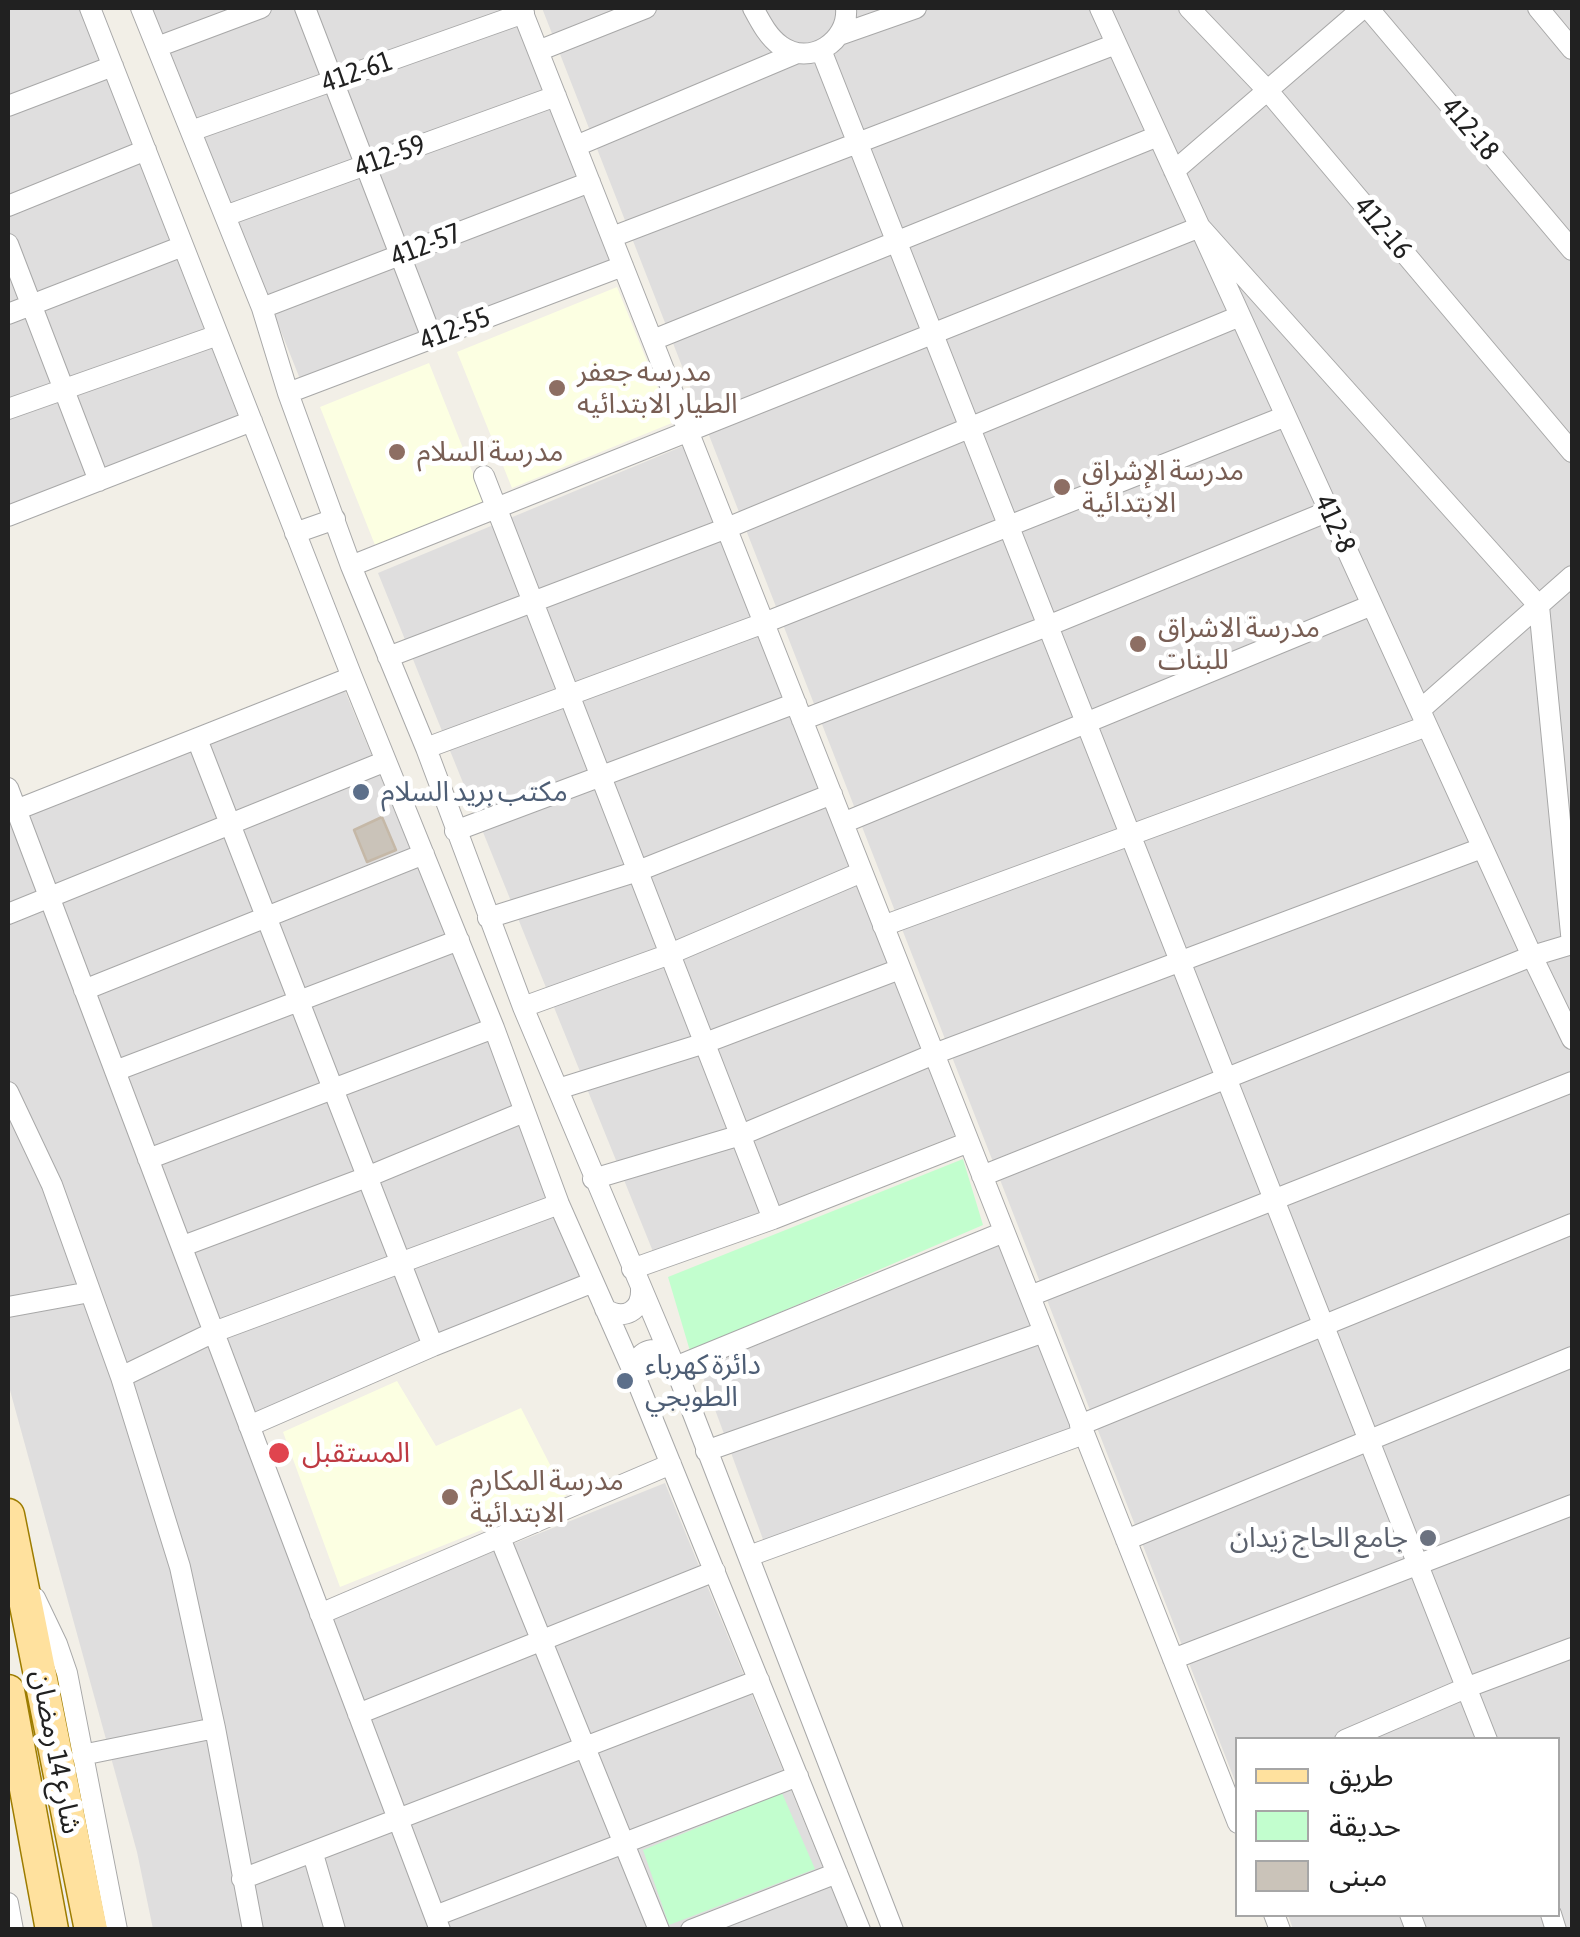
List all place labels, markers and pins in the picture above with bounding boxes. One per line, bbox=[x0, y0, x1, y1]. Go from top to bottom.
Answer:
place label: مدرسه جعفر الطيار الابتدائيه bbox=[577, 355, 738, 421]
marker: مدرسه جعفر الطيار الابتدائيه bbox=[546, 377, 568, 399]
place label: مدرسة السلام bbox=[417, 435, 563, 469]
marker: مدرسة السلام bbox=[386, 441, 408, 463]
place label: مدرسة الإشراق الابتدائية bbox=[1082, 454, 1244, 520]
marker: مدرسة الإشراق الابتدائية bbox=[1051, 476, 1073, 498]
place label: مدرسة الاشراق للبنات bbox=[1158, 611, 1320, 677]
marker: مدرسة الاشراق للبنات bbox=[1127, 633, 1149, 655]
place label: مكتب بريد السلام bbox=[381, 775, 568, 809]
marker: مكتب بريد السلام bbox=[350, 781, 372, 803]
place label: دائرة كهرباء الطوبجي bbox=[645, 1348, 761, 1414]
marker: دائرة كهرباء الطوبجي bbox=[614, 1370, 636, 1392]
place label: المستقبل bbox=[302, 1436, 410, 1470]
marker: المستقبل bbox=[266, 1440, 292, 1466]
place label: مدرسة المكارم الابتدائية bbox=[470, 1464, 624, 1530]
marker: مدرسة المكارم الابتدائية bbox=[439, 1486, 461, 1508]
place label: جامع الحاج زيدان bbox=[1230, 1521, 1408, 1555]
marker: جامع الحاج زيدان bbox=[1417, 1527, 1439, 1549]

